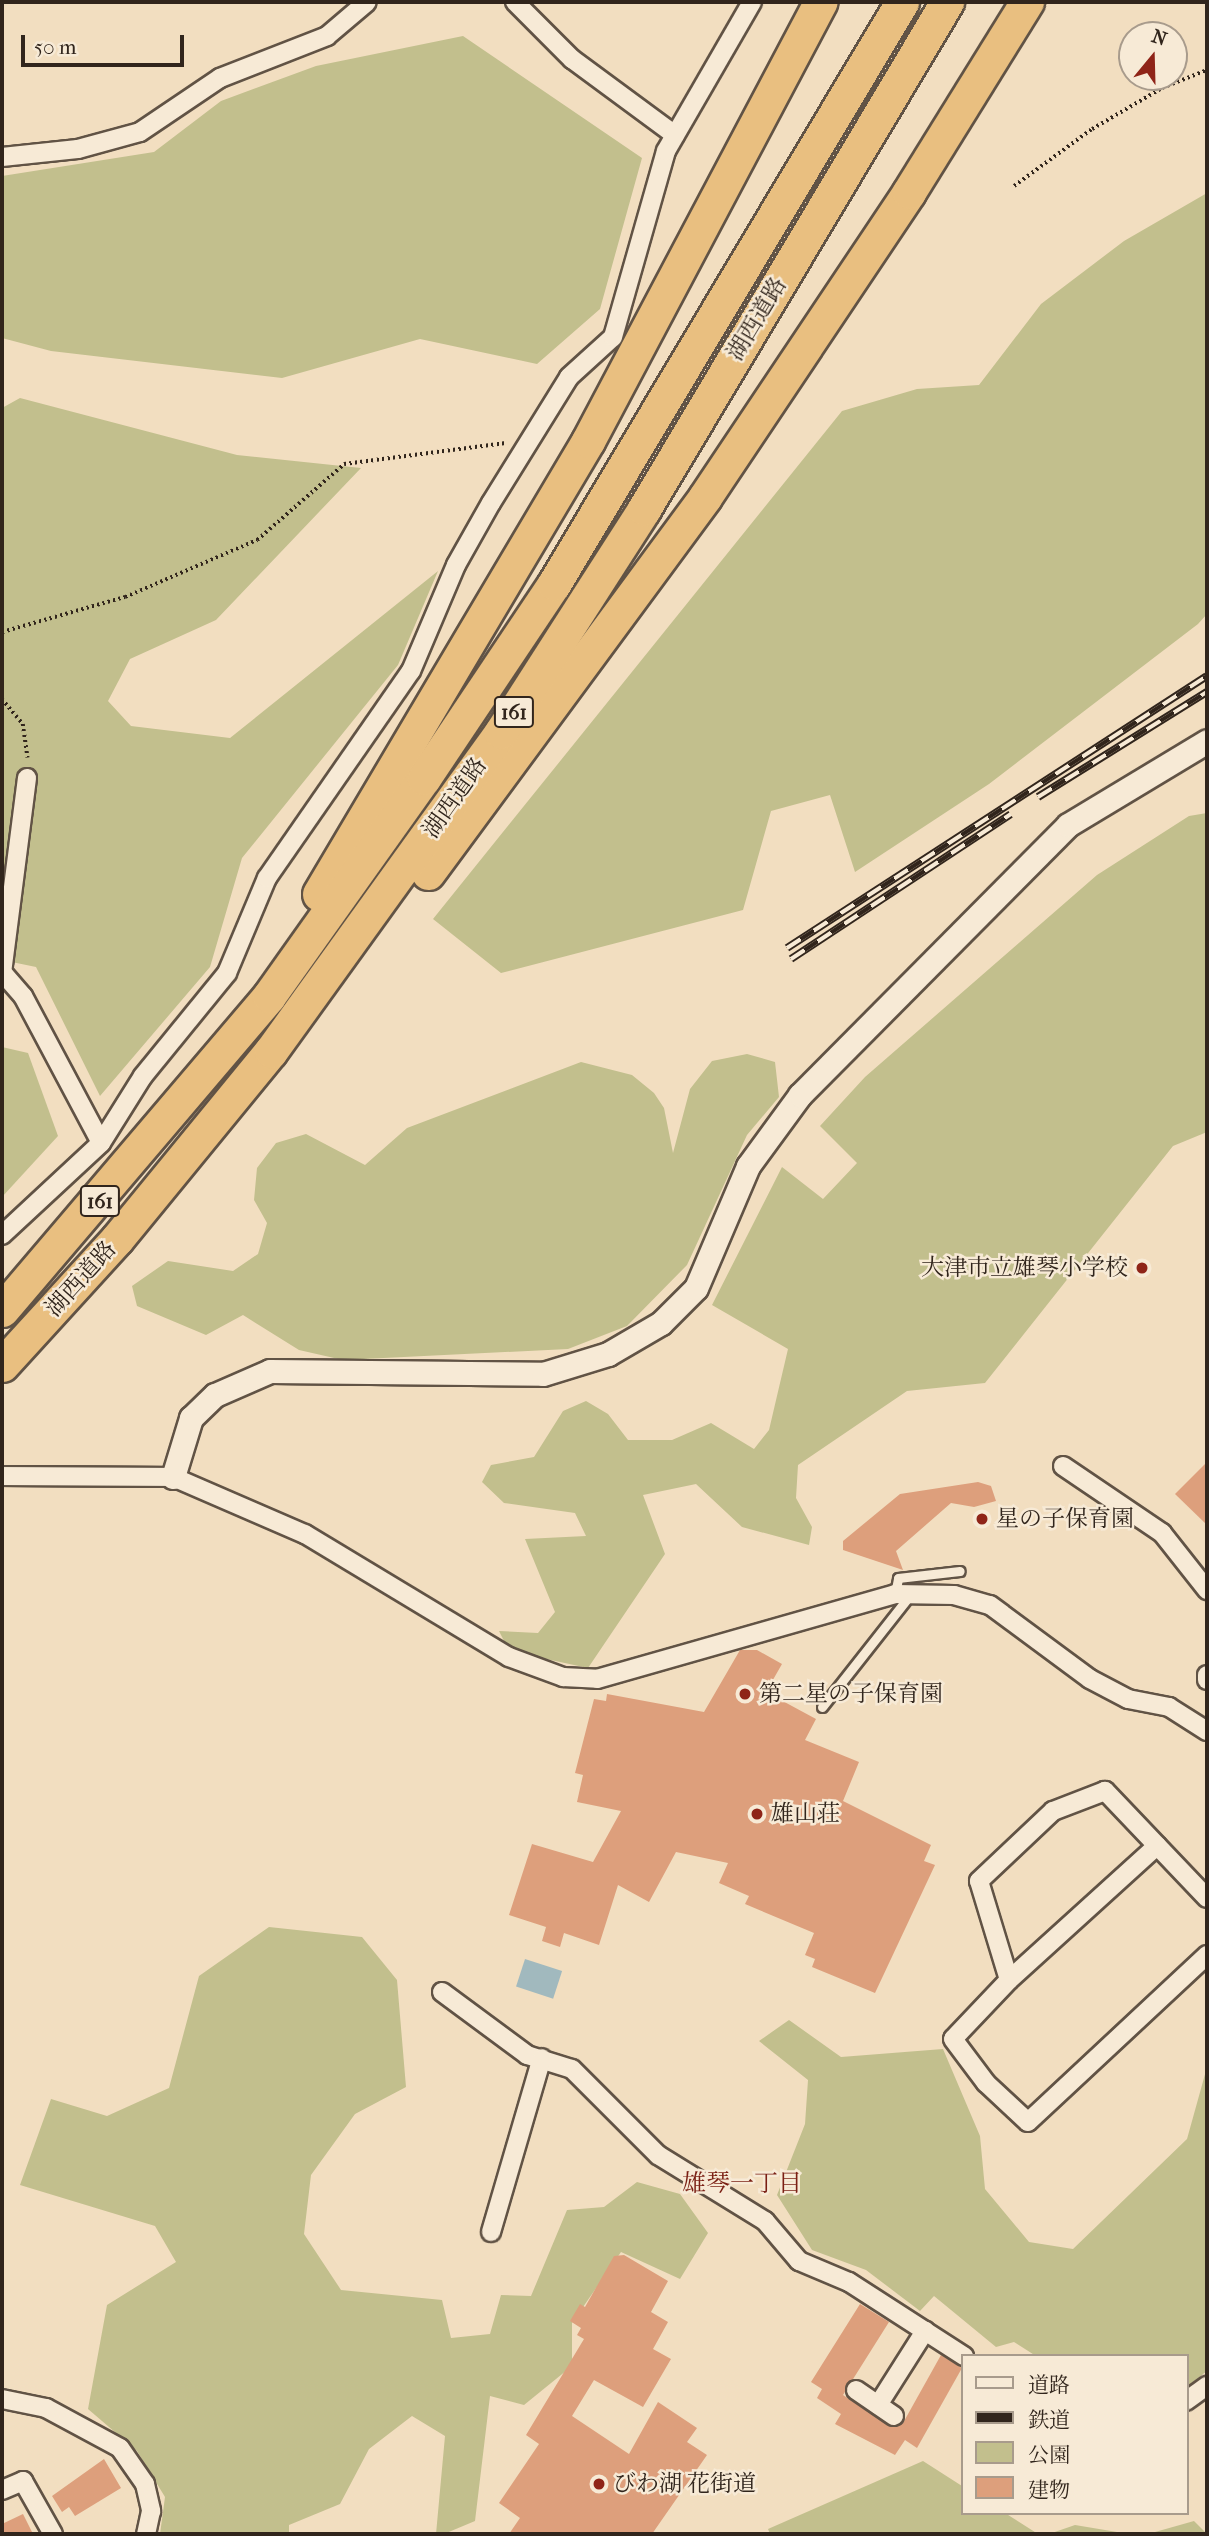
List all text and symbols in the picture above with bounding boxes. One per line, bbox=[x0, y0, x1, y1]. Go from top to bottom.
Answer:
scale bar bbox=[24, 21, 187, 65]
north arrow bbox=[1118, 21, 1188, 91]
text: N bbox=[1149, 25, 1170, 51]
text: 50 m bbox=[34, 35, 77, 59]
street label: 湖西道路 bbox=[721, 272, 793, 366]
road number: 161 bbox=[493, 694, 535, 730]
street label: 湖西道路 bbox=[417, 752, 493, 844]
road number: 161 bbox=[79, 1184, 121, 1218]
street label: 湖西道路 bbox=[40, 1236, 122, 1322]
place label: 大津市立雄琴小学校 bbox=[921, 1254, 1128, 1282]
marker: 大津市立雄琴小学校 bbox=[1134, 1260, 1150, 1276]
place label: 星の子保育園 bbox=[996, 1505, 1134, 1533]
marker: 星の子保育園 bbox=[974, 1511, 990, 1527]
place label: 第二星の子保育園 bbox=[759, 1680, 943, 1708]
marker: 第二星の子保育園 bbox=[737, 1686, 753, 1702]
place label: 雄山荘 bbox=[771, 1800, 840, 1828]
marker: 雄山荘 bbox=[749, 1806, 765, 1822]
district label: 雄琴一丁目 bbox=[682, 2170, 802, 2198]
legend bbox=[960, 2354, 1188, 2515]
text: 道路 bbox=[1028, 2373, 1070, 2397]
text: 鉄道 bbox=[1028, 2408, 1070, 2432]
text: 公園 bbox=[1028, 2443, 1070, 2467]
place label: びわ湖 花街道 bbox=[613, 2470, 756, 2498]
marker: びわ湖 花街道 bbox=[591, 2476, 607, 2492]
text: 建物 bbox=[1028, 2478, 1070, 2502]

